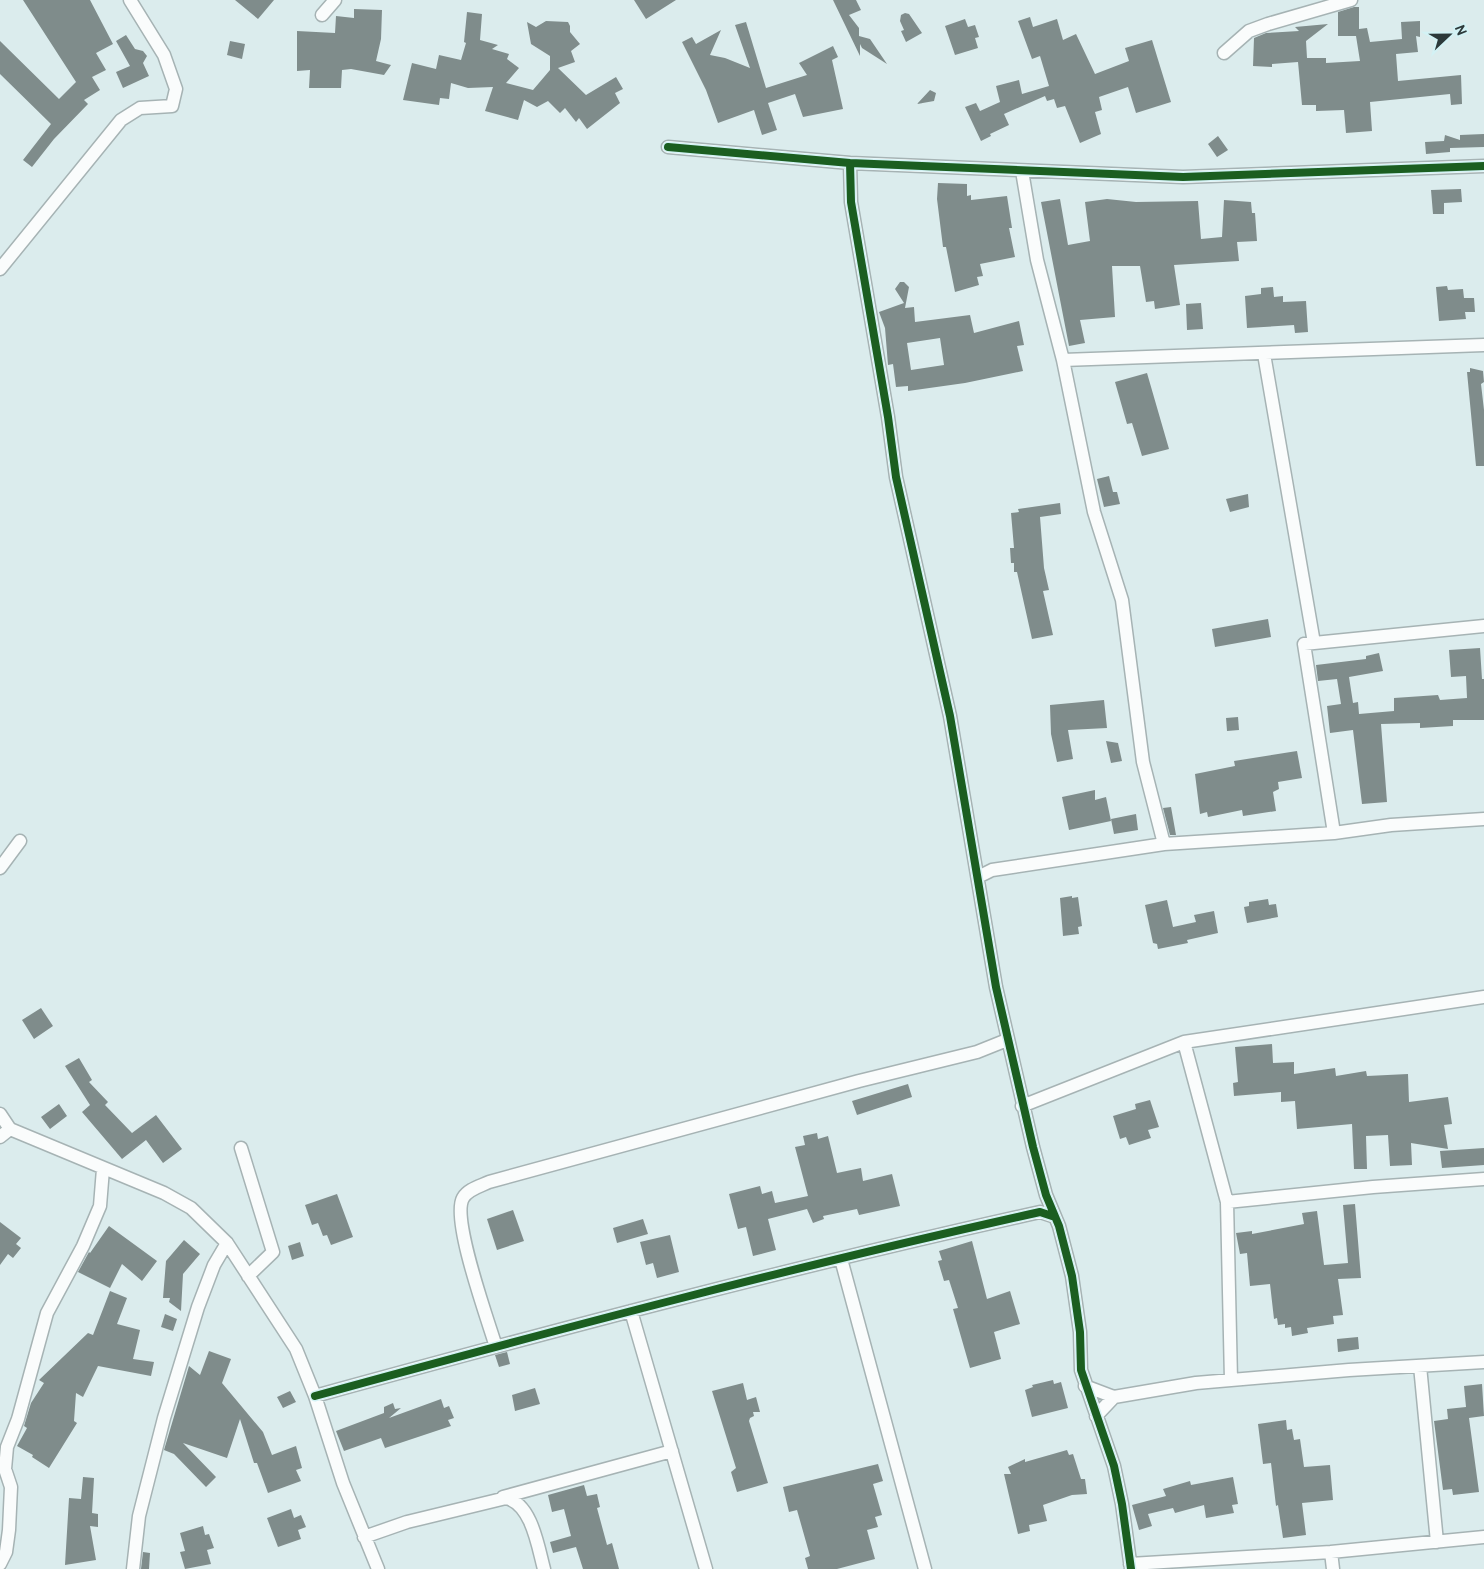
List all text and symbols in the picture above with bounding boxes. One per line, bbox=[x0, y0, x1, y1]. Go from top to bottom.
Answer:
north arrow bbox=[1424, 10, 1474, 60]
text: N bbox=[1450, 23, 1469, 39]

